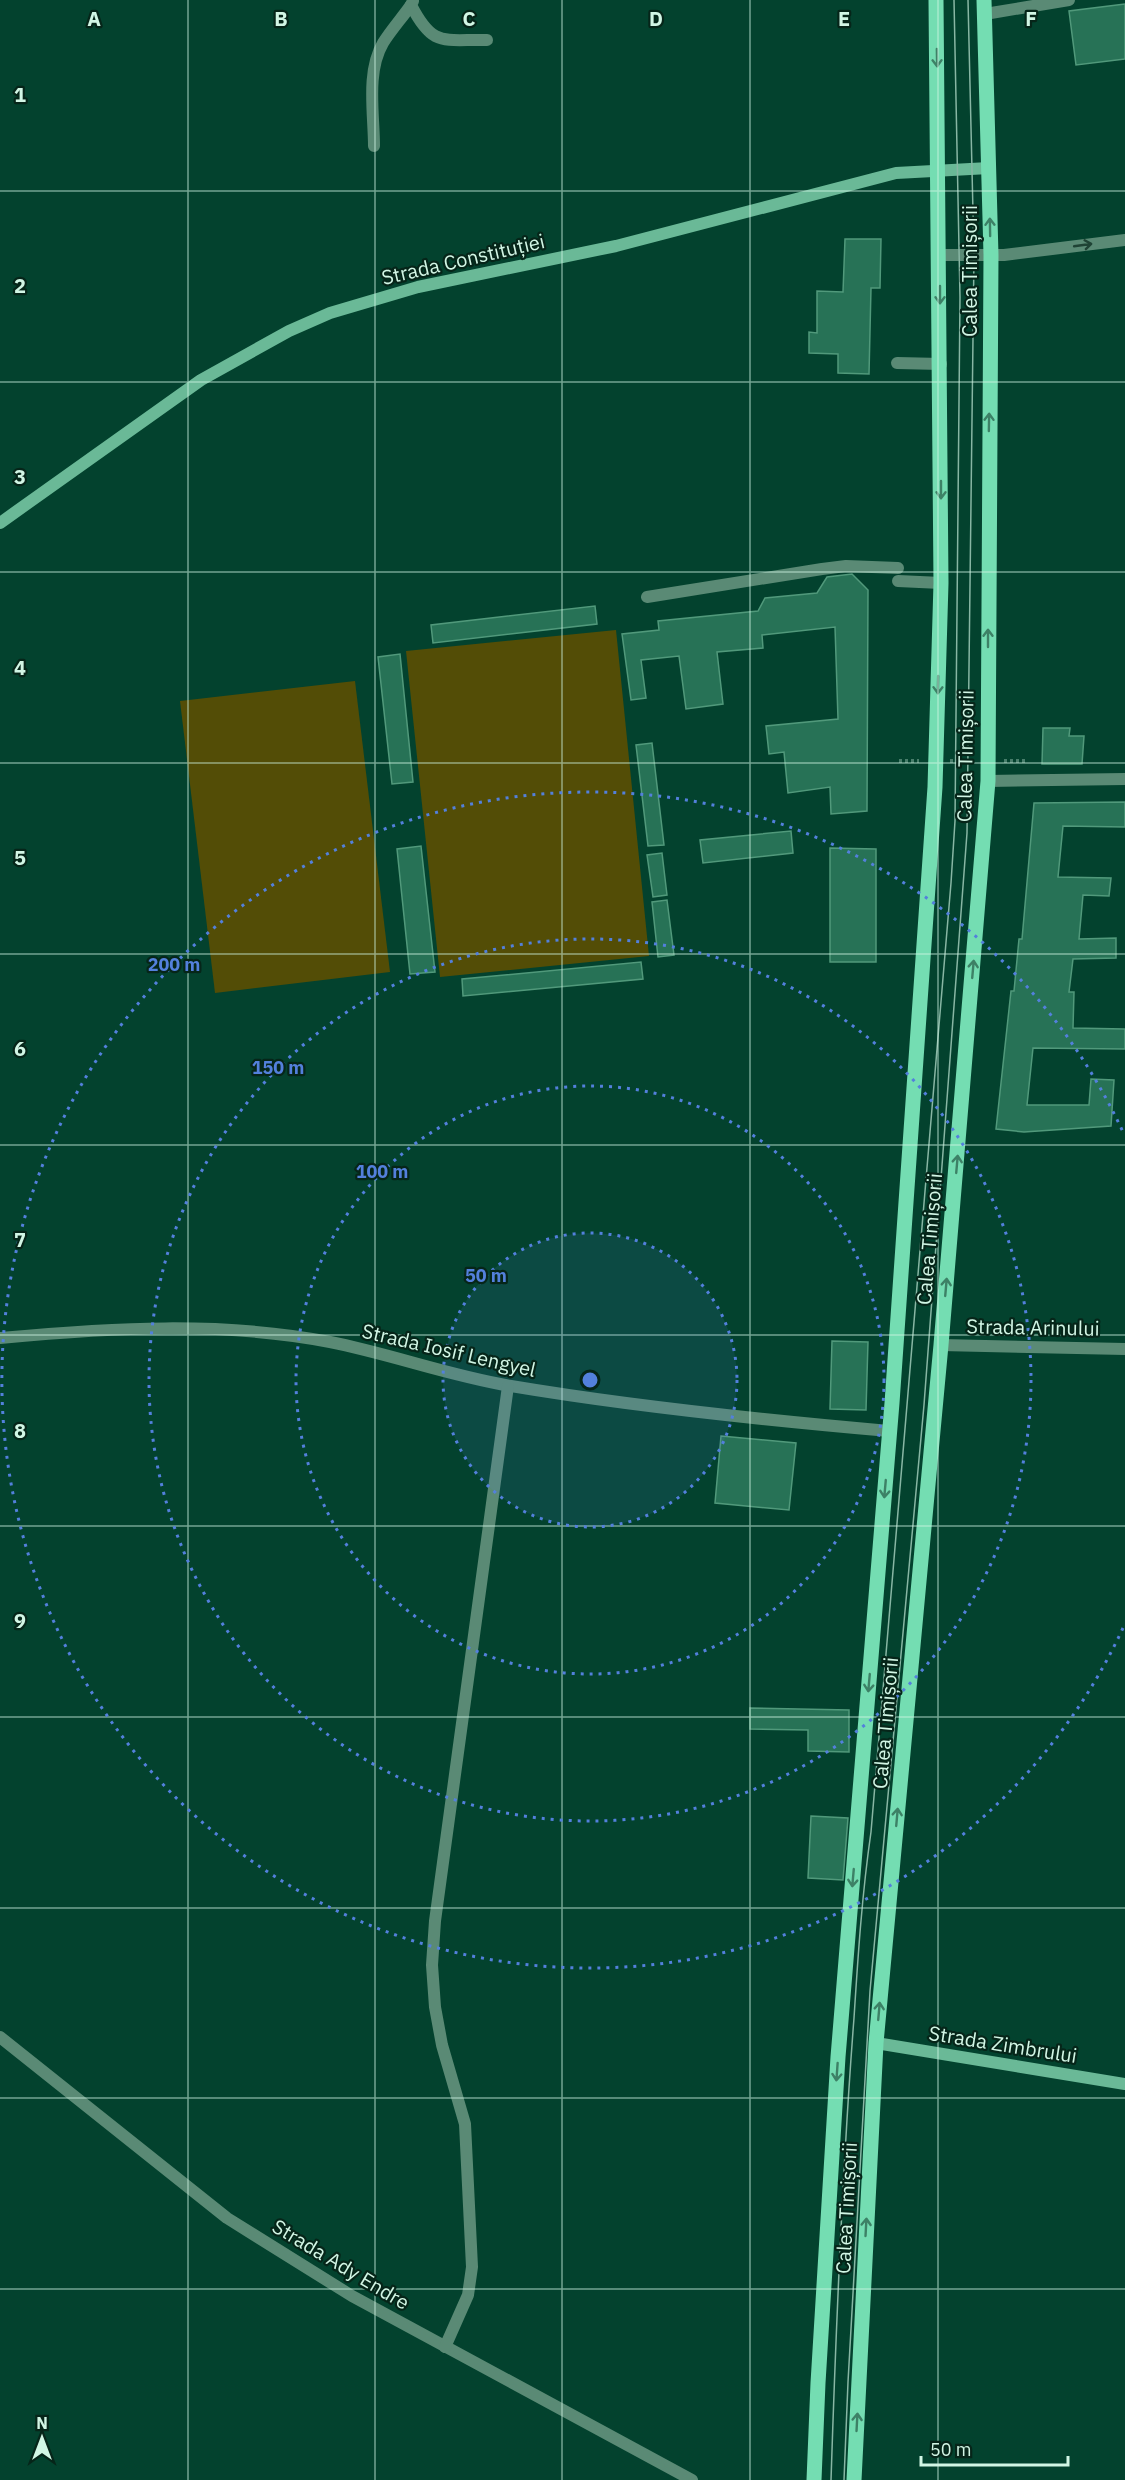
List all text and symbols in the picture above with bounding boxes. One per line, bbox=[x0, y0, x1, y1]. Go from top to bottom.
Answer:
text: A bbox=[87, 5, 101, 32]
text: B bbox=[274, 5, 288, 32]
text: C bbox=[462, 5, 476, 32]
text: D bbox=[649, 5, 663, 32]
text: E bbox=[838, 5, 850, 32]
text: F bbox=[1025, 5, 1037, 32]
one-way arrow bbox=[932, 48, 943, 68]
text: 1 bbox=[14, 81, 26, 108]
street label: Calea Timișorii bbox=[956, 205, 983, 337]
one-way arrow bbox=[985, 218, 996, 238]
street label: Strada Constituției bbox=[379, 227, 547, 291]
one-way arrow bbox=[1073, 240, 1093, 251]
text: 2 bbox=[14, 272, 26, 299]
one-way arrow bbox=[934, 285, 946, 305]
one-way arrow bbox=[983, 413, 995, 433]
text: 3 bbox=[14, 463, 26, 490]
one-way arrow bbox=[935, 480, 947, 500]
one-way arrow bbox=[982, 629, 994, 649]
text: 4 bbox=[14, 654, 26, 681]
one-way arrow bbox=[932, 675, 944, 695]
street label: Calea Timișorii bbox=[950, 690, 980, 822]
text: 5 bbox=[14, 844, 26, 871]
text: 200 m bbox=[148, 953, 200, 976]
one-way arrow bbox=[967, 960, 978, 980]
text: 6 bbox=[14, 1035, 26, 1062]
text: 150 m bbox=[252, 1056, 304, 1079]
one-way arrow bbox=[951, 1154, 962, 1174]
text: 100 m bbox=[356, 1160, 408, 1183]
street label: Calea Timișorii bbox=[910, 1172, 948, 1306]
text: 7 bbox=[14, 1226, 26, 1253]
text: 50 m bbox=[465, 1264, 507, 1287]
one-way arrow bbox=[941, 1277, 952, 1297]
street label: Strada Arinului bbox=[966, 1312, 1100, 1342]
street label: Strada Iosif Lengyel bbox=[359, 1317, 539, 1383]
centre of rings bbox=[580, 1370, 600, 1390]
text: 8 bbox=[14, 1417, 26, 1444]
one-way arrow bbox=[879, 1478, 890, 1498]
text: 9 bbox=[14, 1607, 26, 1634]
street label: Calea Timișorii bbox=[866, 1656, 904, 1790]
one-way arrow bbox=[863, 1673, 874, 1693]
one-way arrow bbox=[892, 1808, 903, 1827]
one-way arrow bbox=[847, 1867, 858, 1887]
one-way arrow bbox=[874, 2002, 885, 2022]
street label: Strada Zimbrului bbox=[927, 2019, 1079, 2069]
one-way arrow bbox=[832, 2061, 843, 2081]
street label: Calea Timișorii bbox=[829, 2141, 863, 2275]
street label: Strada Ady Endre bbox=[267, 2212, 415, 2316]
one-way arrow bbox=[861, 2217, 872, 2237]
north arrow bbox=[12, 2408, 72, 2468]
one-way arrow bbox=[851, 2412, 862, 2432]
text: N bbox=[36, 2413, 48, 2433]
scale bar bbox=[921, 2429, 1068, 2467]
text: 50 m bbox=[930, 2438, 972, 2461]

